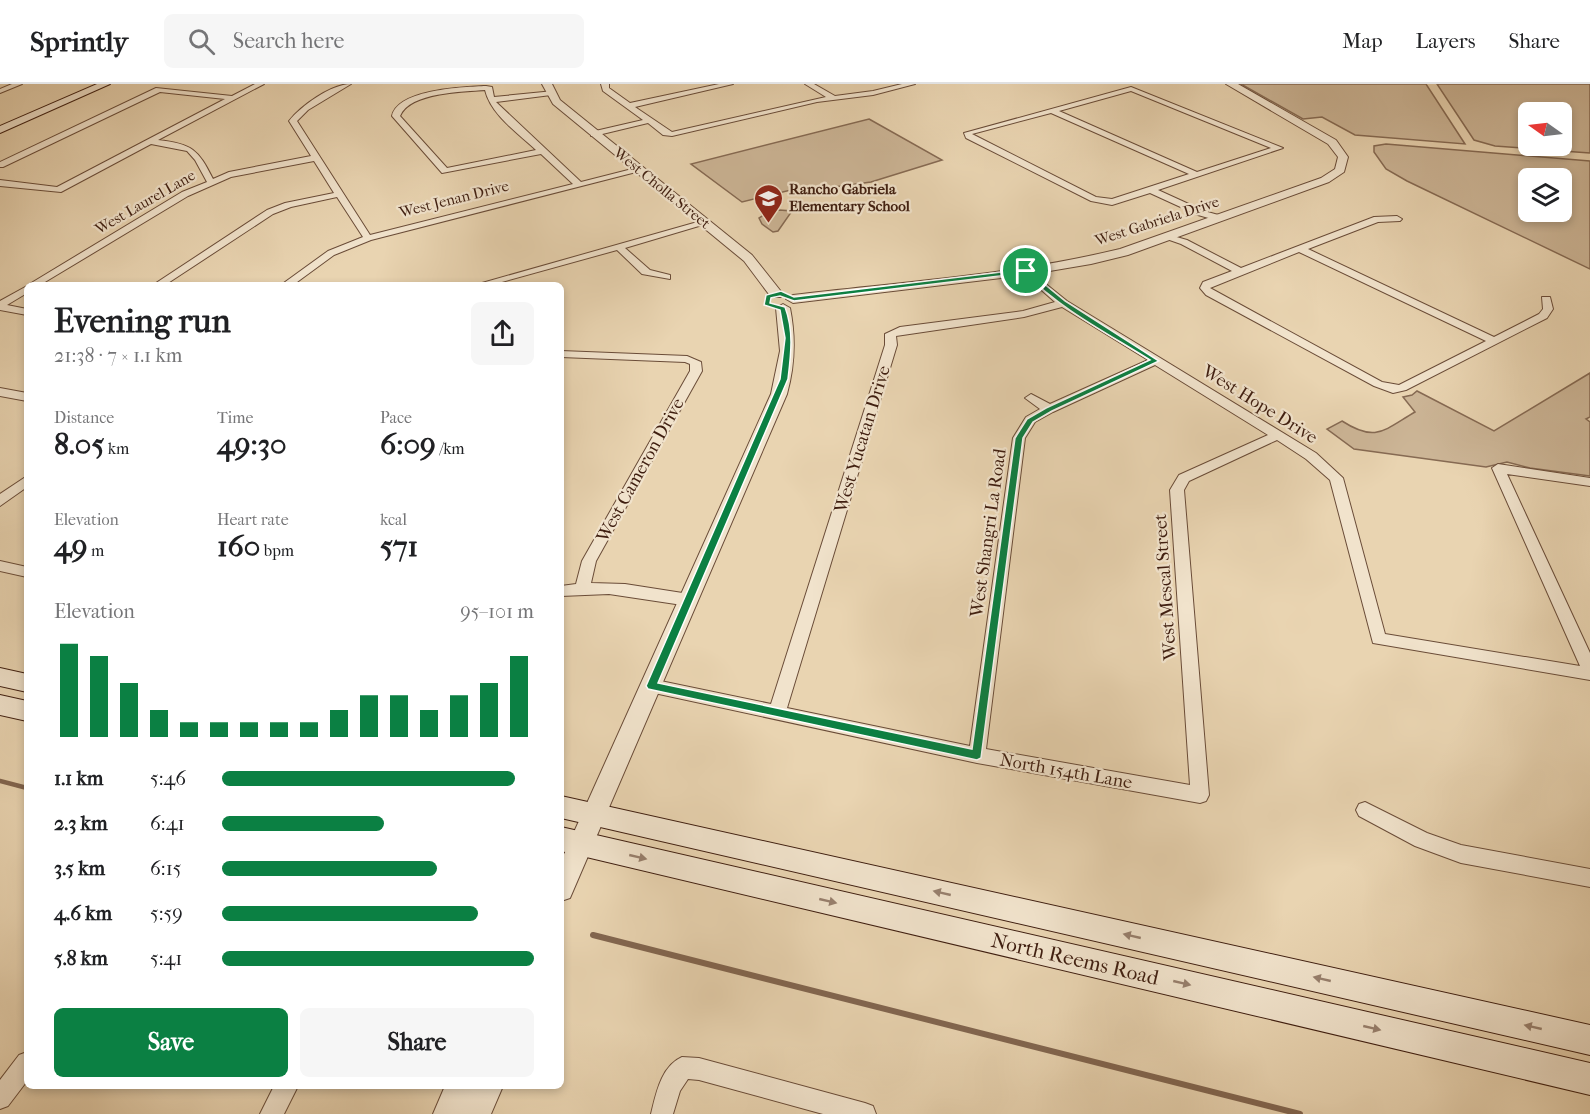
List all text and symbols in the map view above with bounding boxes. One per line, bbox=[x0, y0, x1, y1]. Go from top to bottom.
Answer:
search box bbox=[164, 14, 584, 68]
text: Sprintly bbox=[30, 25, 128, 58]
icon: search bbox=[185, 25, 218, 58]
text: Search here bbox=[233, 28, 344, 54]
text: Map bbox=[1342, 29, 1383, 53]
text: Layers bbox=[1416, 29, 1475, 53]
text: Share bbox=[1508, 29, 1560, 53]
north arrow bbox=[1518, 102, 1572, 156]
map controls bbox=[1518, 102, 1572, 222]
street label: West Cholla Street bbox=[609, 143, 714, 233]
street label: West Laurel Lane bbox=[91, 166, 199, 239]
button: layers bbox=[1518, 168, 1572, 222]
street label: West Jenan Drive bbox=[396, 177, 511, 222]
place label: Rancho Gabriela Elementary School bbox=[789, 180, 911, 215]
school or university icon: Rancho Gabriela Elementary School bbox=[752, 182, 784, 224]
street label: West Gabriela Drive bbox=[1092, 192, 1222, 250]
pin bbox=[1000, 245, 1051, 296]
icon: arrive bbox=[1009, 254, 1042, 287]
text: Evening run bbox=[54, 302, 231, 341]
button: share bbox=[471, 302, 534, 365]
text: 21:38 · 7 × 1.1 km bbox=[54, 344, 182, 367]
street label: West Hope Drive bbox=[1197, 360, 1321, 448]
street label: West Yucatan Drive bbox=[830, 363, 895, 516]
street label: West Cameron Drive bbox=[592, 395, 689, 547]
text: Distance bbox=[54, 408, 114, 427]
text: Time bbox=[217, 408, 253, 427]
text: Pace bbox=[380, 408, 412, 427]
text: 8.05 bbox=[54, 427, 104, 462]
text: 49:30 bbox=[217, 427, 287, 462]
text: 6:09 bbox=[380, 427, 436, 462]
text: km bbox=[104, 439, 129, 458]
text: /km bbox=[436, 439, 465, 458]
street label: West Shangri La Road bbox=[966, 447, 1011, 620]
text: Elevation bbox=[54, 510, 119, 529]
text: Heart rate bbox=[217, 510, 289, 529]
text: kcal bbox=[380, 510, 407, 529]
street label: West Mescal Street bbox=[1150, 512, 1181, 662]
text: 49 bbox=[54, 529, 87, 564]
text: 160 bbox=[217, 529, 260, 564]
text: 571 bbox=[380, 529, 418, 564]
text: m bbox=[87, 541, 104, 560]
text: bpm bbox=[260, 541, 294, 560]
text: Elevation bbox=[54, 600, 135, 623]
text: 95–101 m bbox=[460, 600, 534, 623]
street label: North 154th Lane bbox=[998, 750, 1134, 793]
text: 1.1 km bbox=[54, 767, 103, 790]
text: 5:46 bbox=[150, 767, 186, 790]
text: 2.3 km bbox=[54, 812, 108, 835]
text: 6:41 bbox=[150, 812, 185, 835]
one-way arrow bbox=[629, 852, 647, 862]
text: 3.5 km bbox=[54, 857, 105, 880]
text: 6:15 bbox=[150, 857, 181, 880]
one-way arrow bbox=[932, 888, 951, 897]
one-way arrow bbox=[819, 897, 838, 906]
text: 4.6 km bbox=[54, 902, 112, 925]
text: 5:59 bbox=[150, 902, 183, 925]
street label: North Reems Road bbox=[989, 928, 1162, 990]
one-way arrow bbox=[1122, 931, 1141, 940]
text: 5.8 km bbox=[54, 947, 108, 970]
text: 5:41 bbox=[150, 947, 182, 970]
one-way arrow bbox=[1313, 974, 1332, 984]
one-way arrow bbox=[1172, 979, 1191, 989]
button: Save bbox=[54, 1008, 288, 1077]
button: Share bbox=[300, 1008, 534, 1077]
one-way arrow bbox=[1524, 1022, 1542, 1032]
one-way arrow bbox=[1362, 1023, 1381, 1033]

